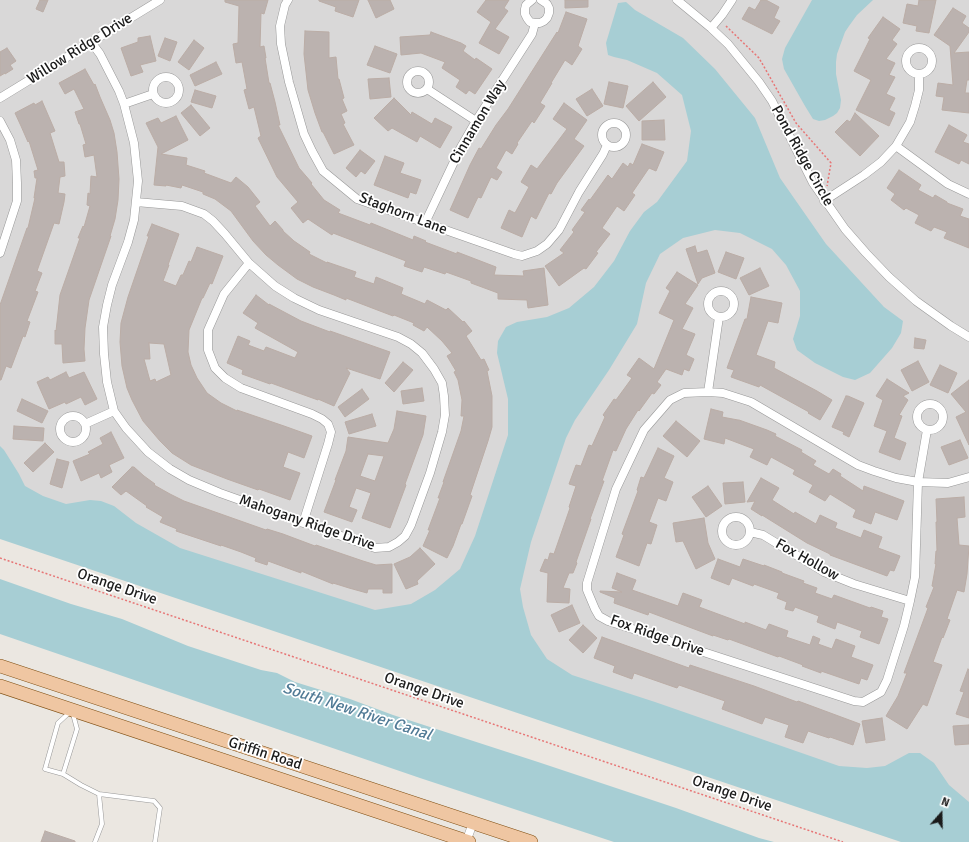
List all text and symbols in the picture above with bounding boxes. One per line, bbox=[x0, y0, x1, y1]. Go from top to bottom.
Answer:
street label: Willow Ridge Drive bbox=[24, 9, 136, 89]
street label: Cinnamon Way bbox=[446, 77, 510, 167]
street label: Pond Ridge Circle bbox=[767, 103, 837, 209]
street label: Staghorn Lane bbox=[356, 189, 450, 239]
street label: Mahogany Ridge Drive bbox=[237, 491, 377, 555]
street label: Fox Hollow bbox=[772, 535, 842, 585]
street label: Orange Drive bbox=[75, 565, 159, 609]
street label: Fox Ridge Drive bbox=[608, 611, 706, 661]
street label: Orange Drive bbox=[382, 669, 466, 713]
water label: South New River Canal bbox=[280, 679, 434, 745]
street label: Griffin Road bbox=[226, 734, 304, 774]
street label: Orange Drive bbox=[690, 772, 774, 816]
north arrow bbox=[921, 794, 961, 834]
text: N bbox=[939, 795, 951, 810]

